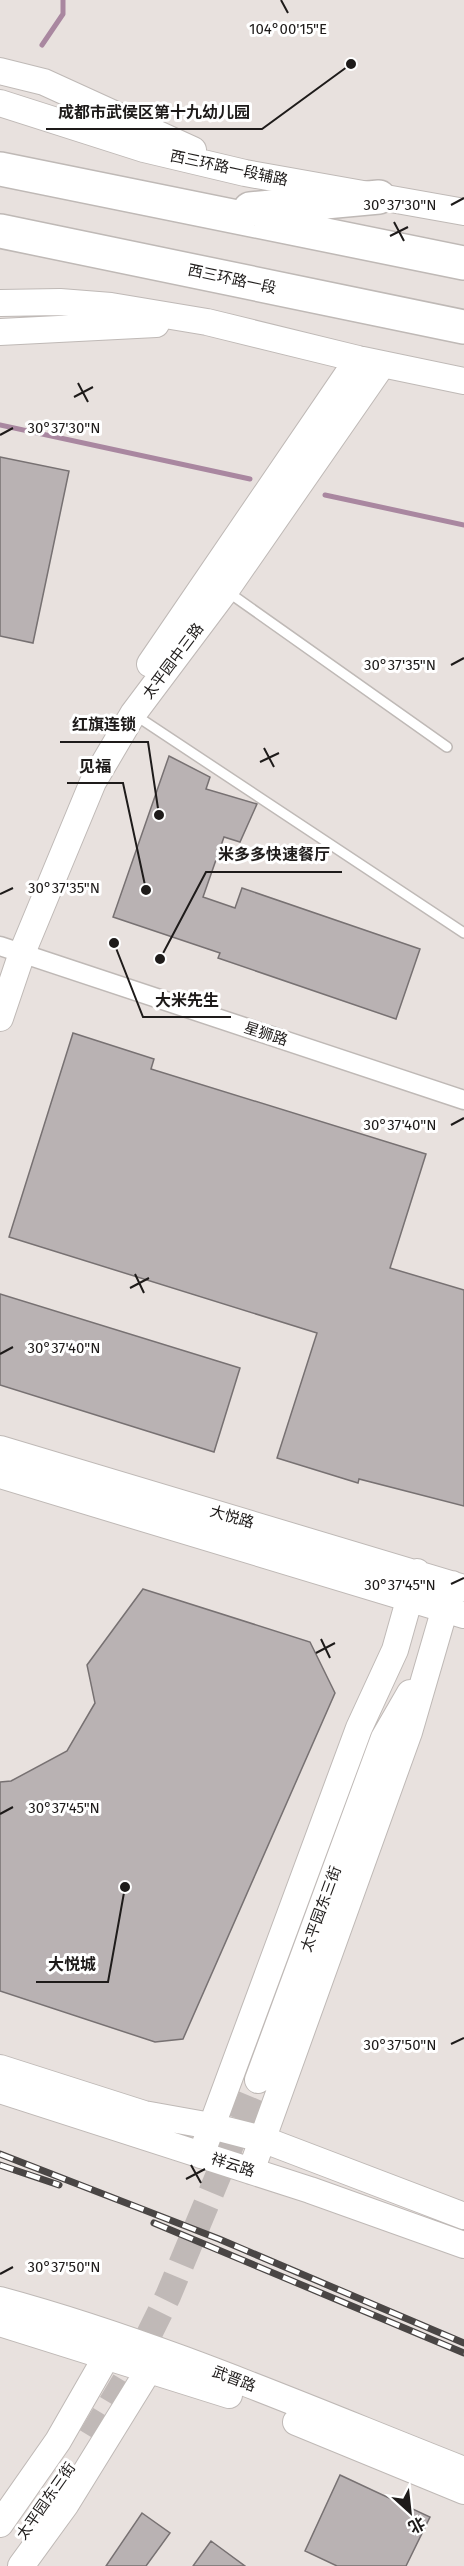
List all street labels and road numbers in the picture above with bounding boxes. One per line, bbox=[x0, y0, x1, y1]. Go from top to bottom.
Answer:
street label: 西三环路一段辅路 bbox=[168, 147, 290, 189]
street label: 西三环路一段 bbox=[186, 261, 278, 297]
street label: 太平园中三路 bbox=[139, 620, 207, 702]
street label: 星狮路 bbox=[242, 1018, 290, 1050]
street label: 大悦路 bbox=[208, 1502, 256, 1532]
street label: 太平园东三街 bbox=[297, 1864, 345, 1954]
street label: 祥云路 bbox=[209, 2149, 257, 2181]
street label: 武晋路 bbox=[210, 2363, 258, 2395]
street label: 太平园东三街 bbox=[13, 2459, 79, 2543]

